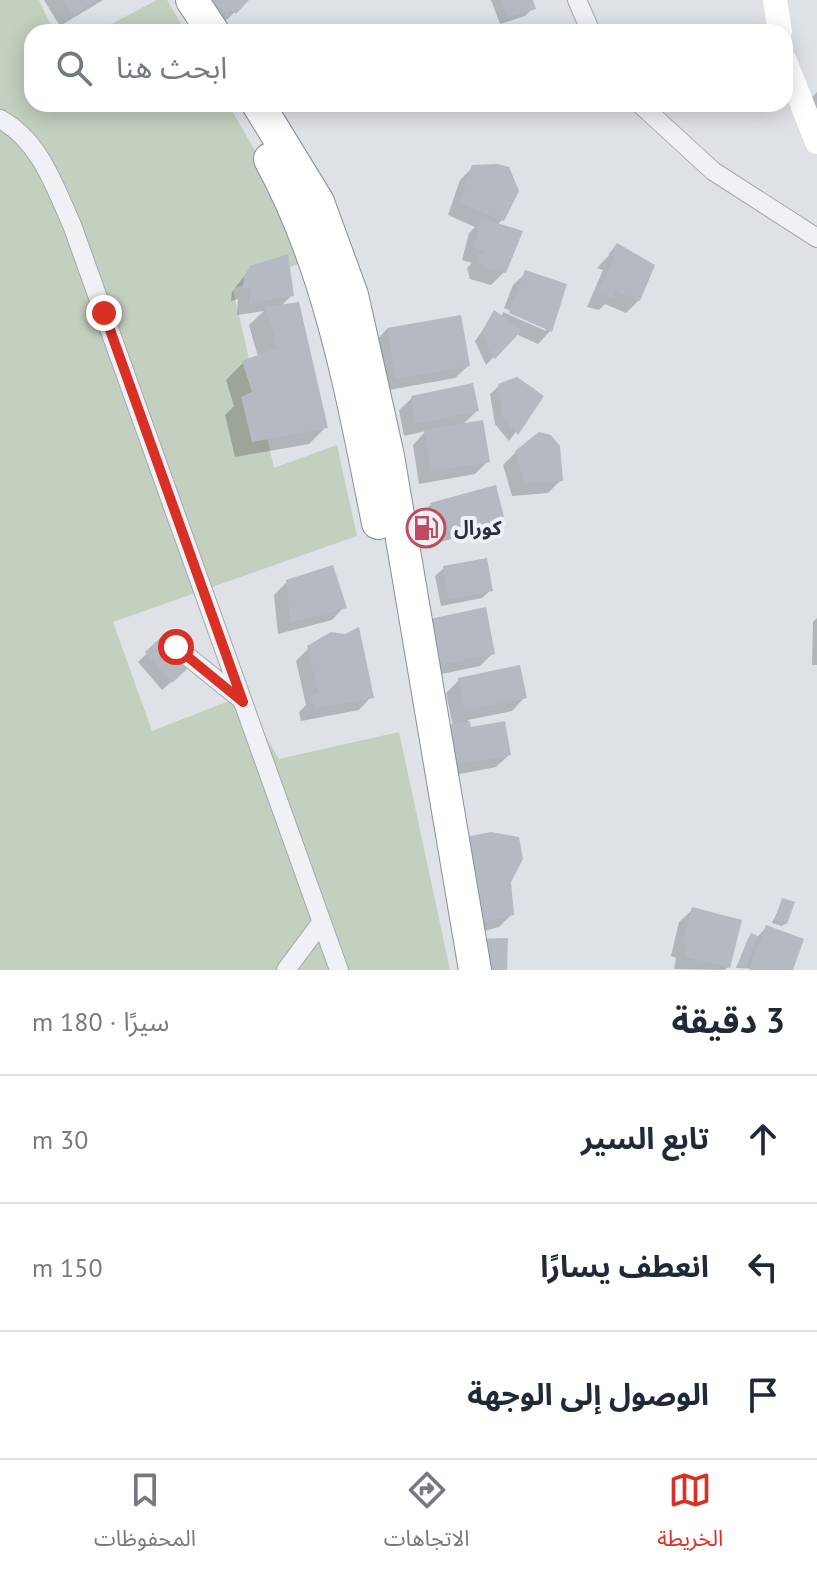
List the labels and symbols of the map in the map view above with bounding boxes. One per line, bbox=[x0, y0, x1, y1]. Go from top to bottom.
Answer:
route end bbox=[86, 295, 122, 331]
fuel station icon: كورال bbox=[405, 507, 447, 549]
place label: كورال bbox=[454, 515, 502, 541]
route start bbox=[158, 629, 194, 665]

